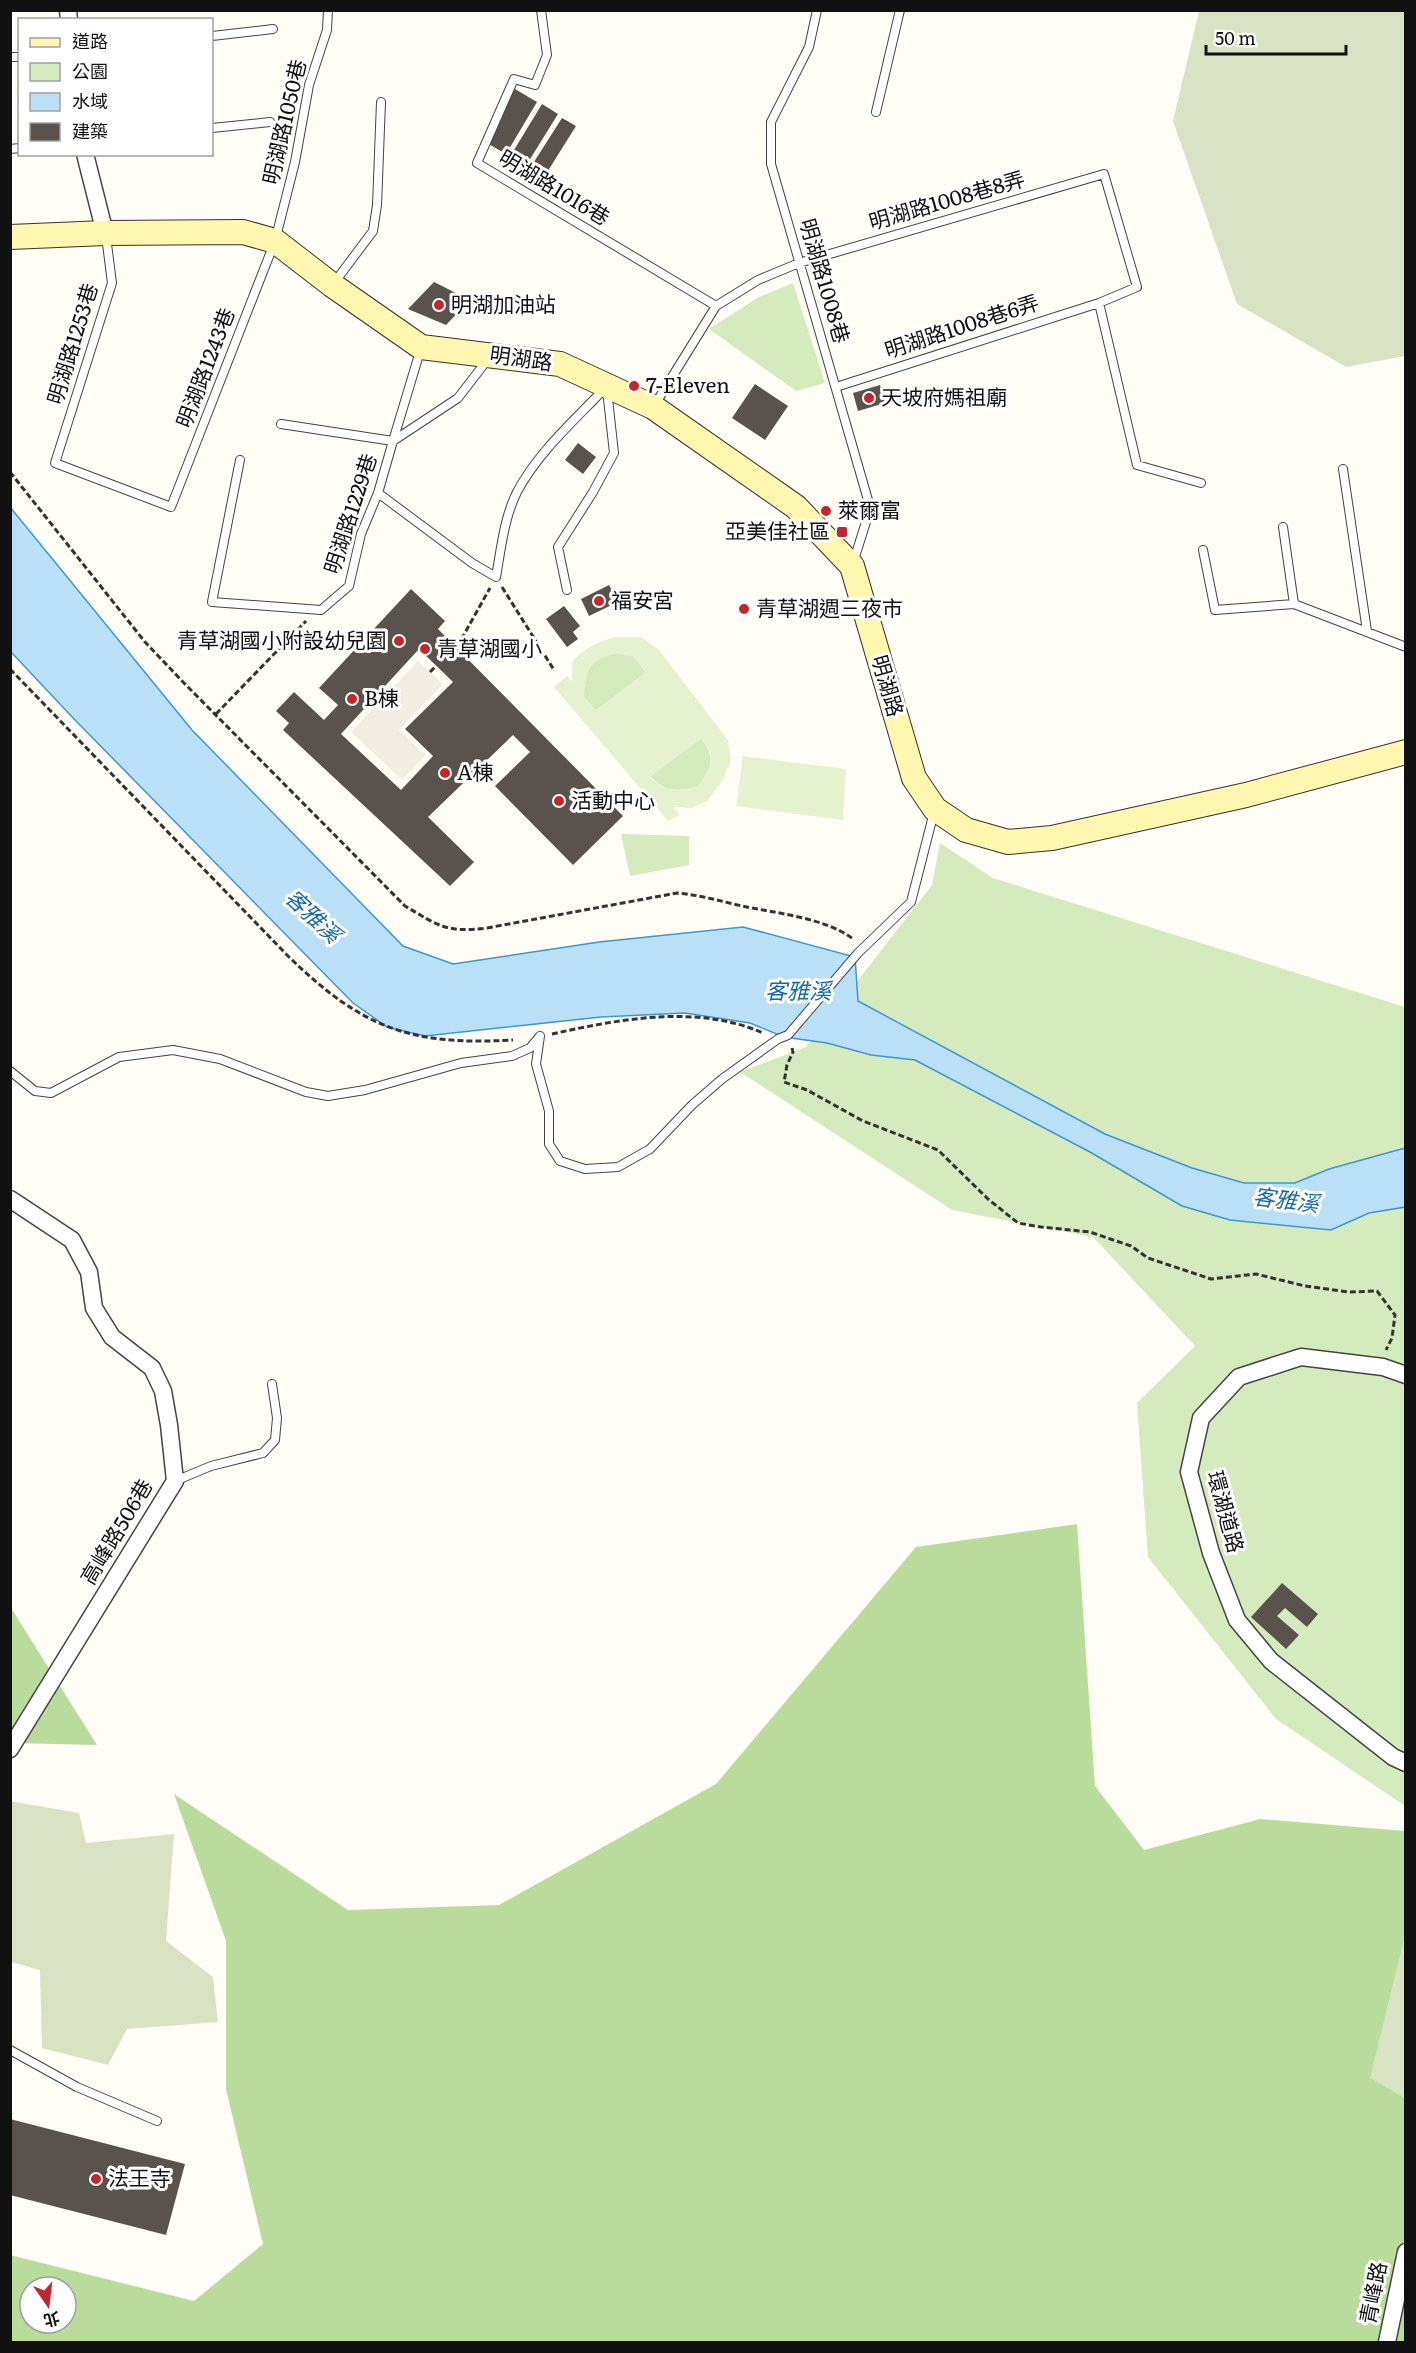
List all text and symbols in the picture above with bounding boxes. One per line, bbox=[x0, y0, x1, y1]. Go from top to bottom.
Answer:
legend bbox=[18, 18, 213, 156]
scale bar bbox=[1206, 18, 1346, 56]
text: 50 m bbox=[1215, 24, 1256, 51]
text: 道路 bbox=[72, 27, 108, 54]
street label: 明湖路1050巷 bbox=[253, 56, 312, 187]
text: 公園 bbox=[72, 57, 108, 84]
text: 水域 bbox=[72, 87, 108, 114]
text: 建築 bbox=[72, 117, 108, 144]
street label: 明湖路1016巷 bbox=[494, 141, 617, 231]
street label: 明湖路1008巷8弄 bbox=[865, 162, 1028, 236]
street label: 明湖路1008巷 bbox=[794, 214, 859, 346]
street label: 明湖路1253巷 bbox=[37, 279, 104, 408]
street label: 明湖路1008巷6弄 bbox=[880, 285, 1042, 364]
place label: 明湖加油站 bbox=[451, 287, 556, 318]
marker: 明湖加油站 bbox=[432, 298, 446, 312]
street label: 明湖路1243巷 bbox=[167, 303, 241, 432]
street label: 明湖路 bbox=[488, 337, 555, 376]
place label: 7-Eleven bbox=[646, 368, 730, 399]
marker: 7-Eleven bbox=[627, 379, 641, 393]
place label: 天坡府媽祖廟 bbox=[881, 380, 1007, 411]
marker: 天坡府媽祖廟 bbox=[862, 391, 876, 405]
street label: 明湖路1229巷 bbox=[315, 449, 383, 577]
place label: 萊爾富 bbox=[838, 493, 901, 524]
marker: 萊爾富 bbox=[819, 504, 833, 518]
place label: 亞美佳社區 bbox=[725, 514, 830, 545]
marker: 亞美佳社區 bbox=[835, 525, 849, 539]
place label: 福安宮 bbox=[611, 583, 674, 614]
place label: 青草湖週三夜市 bbox=[756, 591, 903, 622]
marker: 福安宮 bbox=[592, 594, 606, 608]
marker: 青草湖週三夜市 bbox=[737, 602, 751, 616]
place label: 青草湖國小附設幼兒園 bbox=[177, 623, 387, 654]
place label: 青草湖國小 bbox=[437, 631, 542, 662]
marker: 青草湖國小附設幼兒園 bbox=[392, 634, 406, 648]
marker: 青草湖國小 bbox=[418, 642, 432, 656]
street label: 明湖路 bbox=[866, 651, 913, 720]
place label: B棟 bbox=[364, 681, 399, 712]
marker: B棟 bbox=[345, 692, 359, 706]
place label: A棟 bbox=[457, 755, 493, 786]
marker: A棟 bbox=[438, 766, 452, 780]
place label: 活動中心 bbox=[571, 783, 655, 814]
marker: 活動中心 bbox=[552, 794, 566, 808]
water label: 客雅溪 bbox=[279, 880, 352, 952]
water label: 客雅溪 bbox=[765, 973, 834, 1006]
water label: 客雅溪 bbox=[1251, 1178, 1324, 1219]
street label: 環湖道路 bbox=[1202, 1467, 1253, 1556]
street label: 高峰路506巷 bbox=[71, 1472, 159, 1589]
place label: 法王寺 bbox=[108, 2161, 171, 2192]
marker: 法王寺 bbox=[89, 2172, 103, 2186]
street label: 青峰路 bbox=[1350, 2259, 1393, 2326]
north arrow bbox=[18, 2275, 78, 2335]
text: 北 bbox=[41, 2307, 63, 2334]

